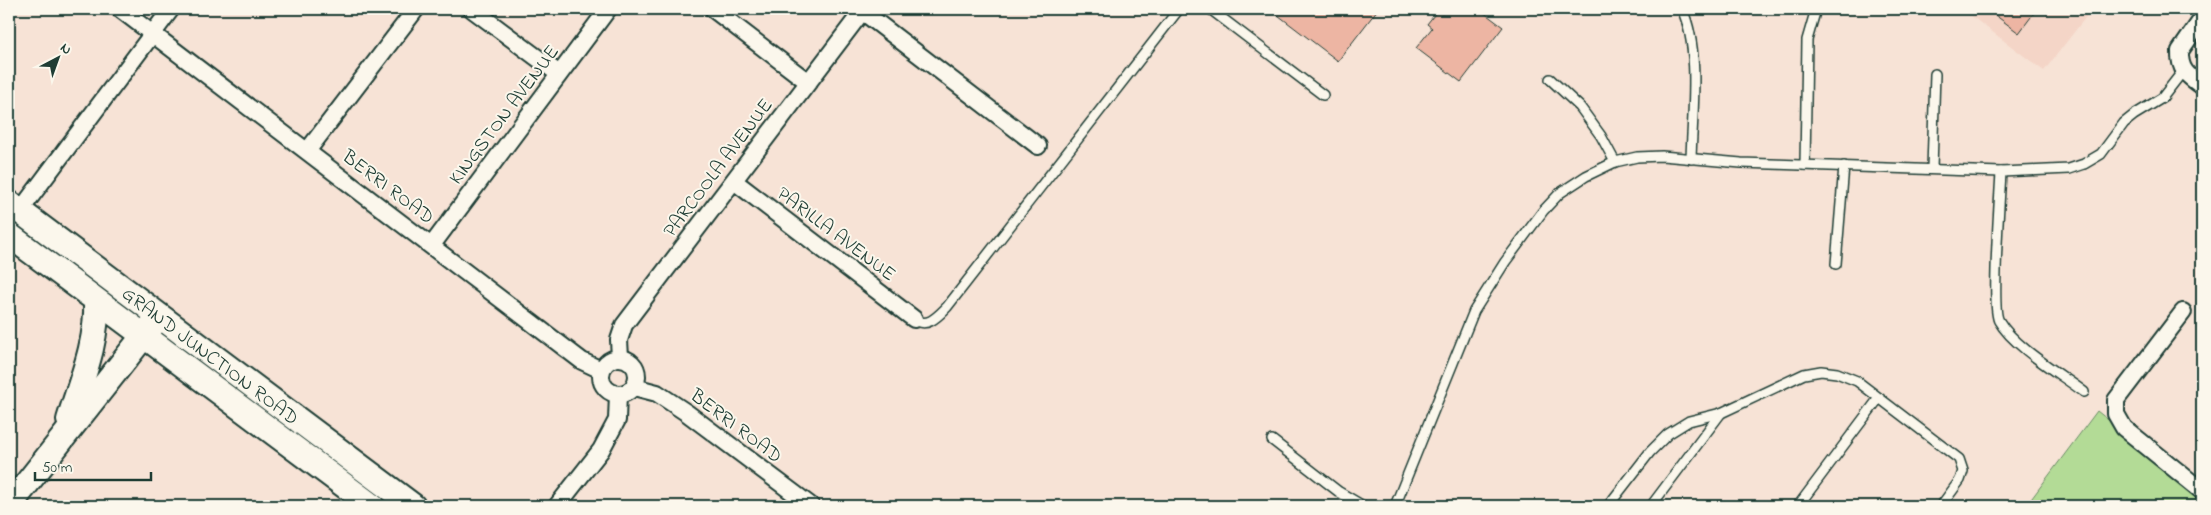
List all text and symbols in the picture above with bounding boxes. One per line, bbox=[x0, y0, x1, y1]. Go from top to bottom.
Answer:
north arrow bbox=[32, 32, 82, 82]
text: N bbox=[55, 38, 76, 60]
street label: KINGSTON AVENUE bbox=[443, 39, 567, 192]
street label: PARCOOLA AVENUE bbox=[657, 93, 781, 244]
street label: BERRI ROAD bbox=[335, 143, 440, 232]
street label: PARILLA AVENUE bbox=[770, 180, 901, 290]
street label: GRAND JUNCTION ROAD bbox=[115, 281, 304, 433]
street label: BERRI ROAD bbox=[683, 382, 788, 471]
scale bar bbox=[35, 450, 151, 482]
text: 50 m bbox=[42, 457, 73, 479]

